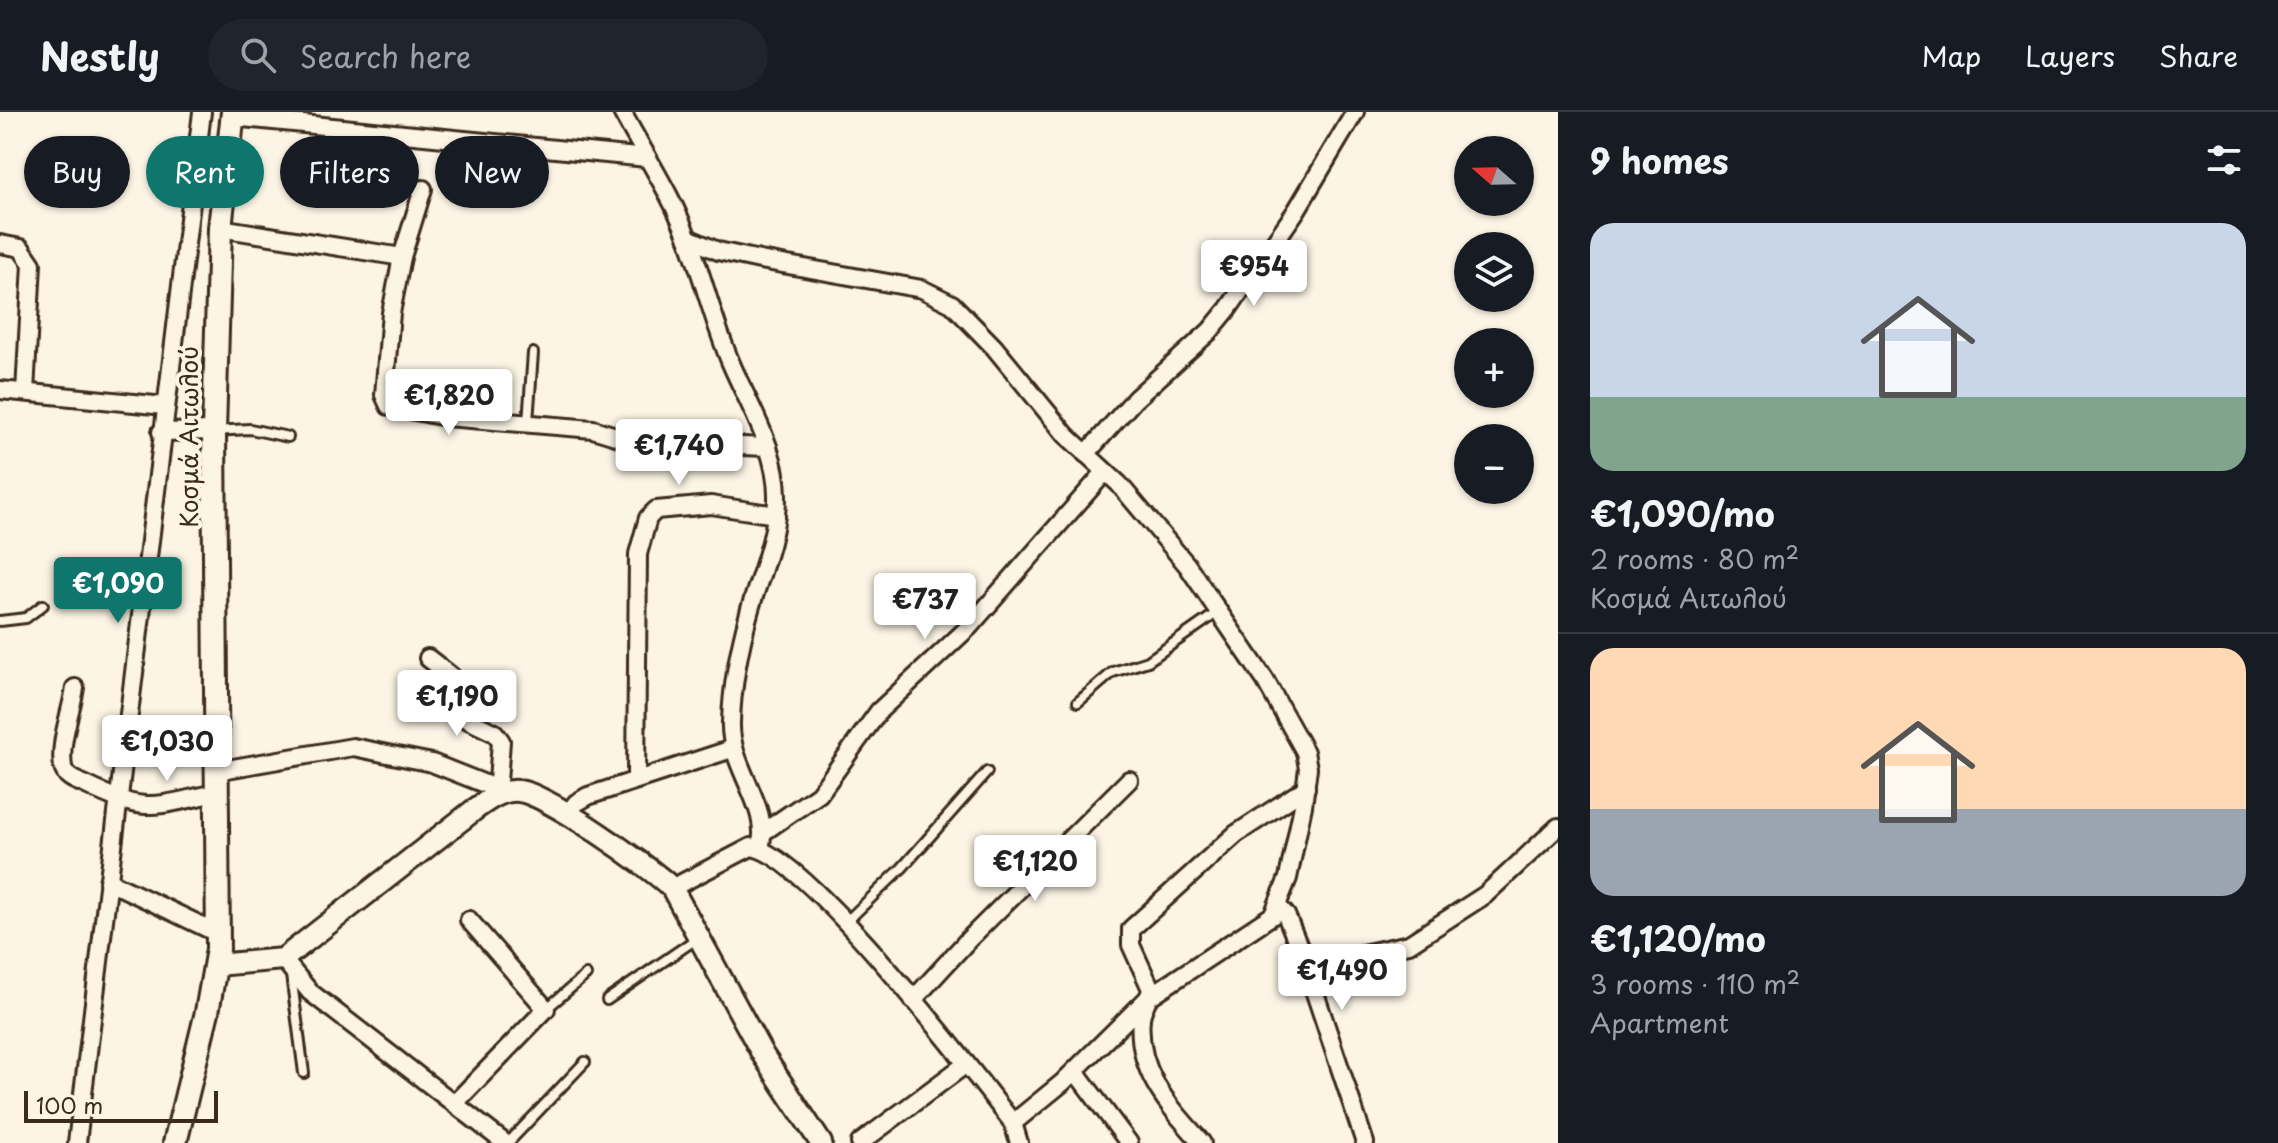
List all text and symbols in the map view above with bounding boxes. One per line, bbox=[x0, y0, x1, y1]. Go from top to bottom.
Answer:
search box bbox=[208, 19, 768, 91]
text: Nestly bbox=[40, 27, 160, 84]
icon: search bbox=[236, 33, 280, 77]
text: Search here bbox=[300, 33, 471, 78]
text: Map bbox=[1921, 34, 1981, 77]
text: Layers bbox=[2025, 34, 2115, 77]
text: Share bbox=[2159, 34, 2238, 77]
text: 9 homes bbox=[1590, 134, 1729, 186]
chip: Buy bbox=[24, 136, 130, 208]
chip: Rent bbox=[146, 136, 264, 208]
chip: Filters bbox=[280, 136, 419, 208]
chip: New bbox=[435, 136, 549, 208]
north arrow bbox=[1454, 136, 1534, 216]
map controls bbox=[1454, 136, 1534, 504]
icon: filters bbox=[2202, 138, 2246, 182]
button: layers bbox=[1454, 232, 1534, 312]
pin: €954 bbox=[1207, 240, 1301, 308]
text: €954 bbox=[1219, 246, 1289, 285]
icon: home bbox=[1846, 275, 1990, 419]
button: + bbox=[1454, 328, 1534, 408]
street label: Κοσμά Αιτωλού bbox=[170, 346, 206, 528]
pin: €1,820 bbox=[384, 369, 514, 437]
text: €1,820 bbox=[403, 375, 495, 414]
pin: €1,740 bbox=[614, 419, 744, 487]
button: − bbox=[1454, 424, 1534, 504]
text: €1,740 bbox=[634, 425, 724, 464]
text: €1,090/mo bbox=[1590, 487, 1775, 539]
text: 2 rooms · 80 m² bbox=[1590, 539, 1799, 578]
pin: €1,090 bbox=[53, 557, 183, 625]
text: €1,090 bbox=[72, 563, 164, 602]
pin: €737 bbox=[878, 573, 972, 641]
text: Κοσμά Αιτωλού bbox=[1590, 578, 1787, 617]
text: €737 bbox=[892, 579, 958, 618]
pin: €1,190 bbox=[392, 670, 522, 738]
text: €1,190 bbox=[415, 676, 499, 715]
icon: home bbox=[1846, 700, 1990, 844]
pin: €1,030 bbox=[102, 715, 232, 783]
text: €1,030 bbox=[120, 721, 214, 760]
pin: €1,120 bbox=[970, 835, 1100, 903]
text: €1,120 bbox=[992, 841, 1078, 880]
text: €1,120/mo bbox=[1590, 912, 1766, 964]
pin: €1,490 bbox=[1277, 944, 1407, 1012]
text: €1,490 bbox=[1296, 950, 1388, 989]
text: 3 rooms · 110 m² bbox=[1590, 964, 1800, 1003]
text: Apartment bbox=[1590, 1003, 1729, 1042]
scale bar bbox=[24, 1087, 218, 1123]
text: 100 m bbox=[36, 1088, 103, 1121]

